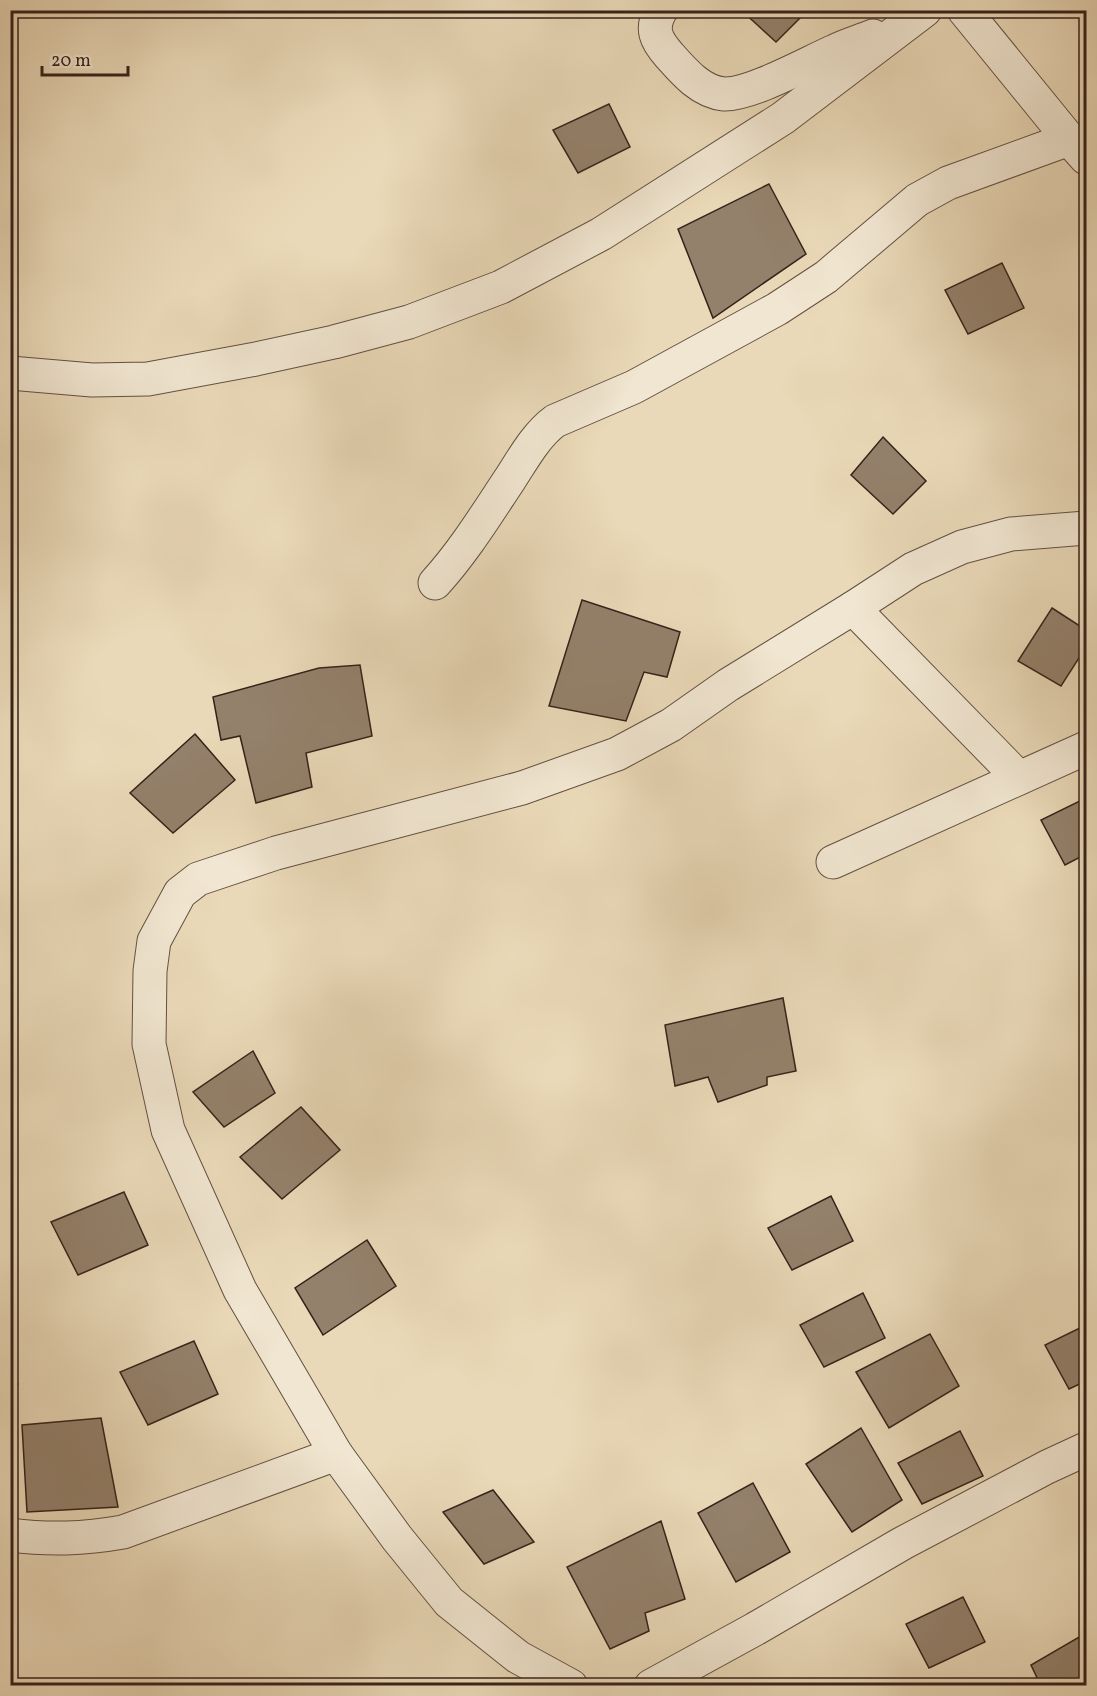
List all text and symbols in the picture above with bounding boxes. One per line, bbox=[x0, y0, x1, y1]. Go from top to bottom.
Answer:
scale bar bbox=[42, 39, 128, 77]
text: 20 m bbox=[51, 49, 91, 74]

